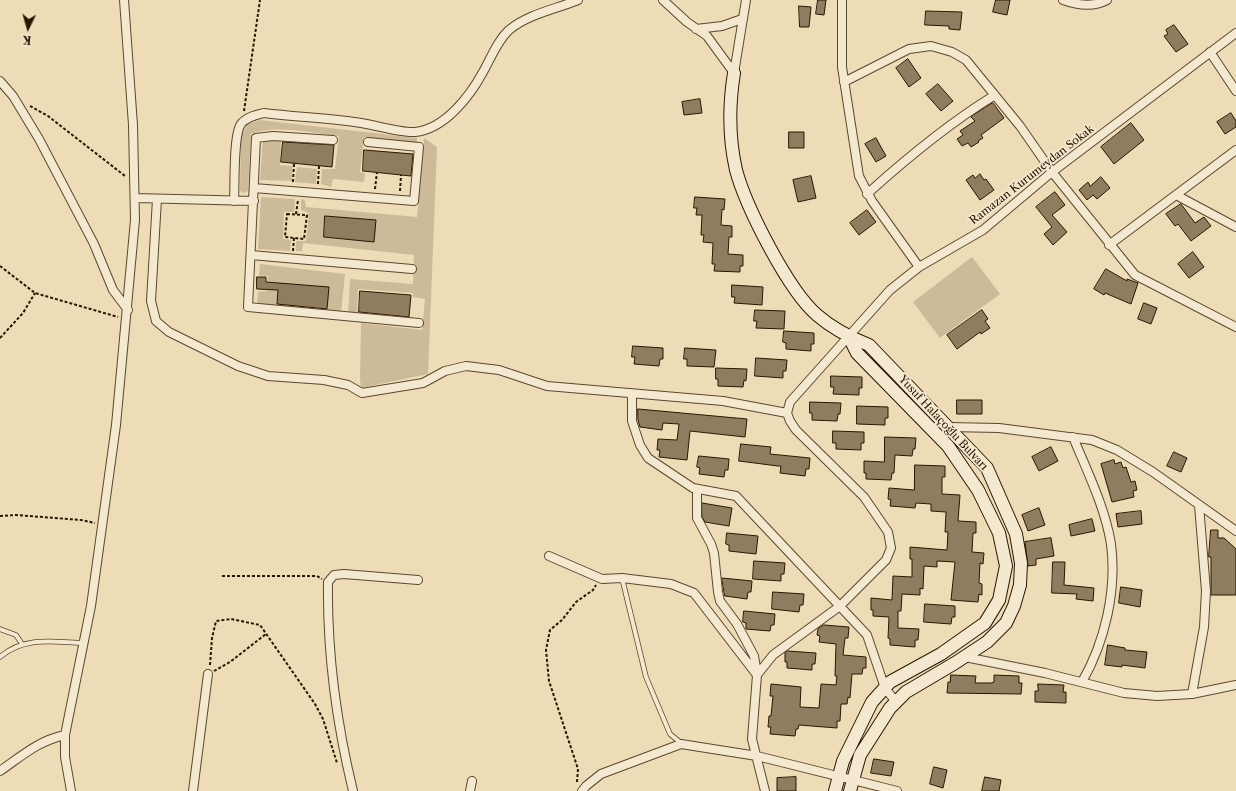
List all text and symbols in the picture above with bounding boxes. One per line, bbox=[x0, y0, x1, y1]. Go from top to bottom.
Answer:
north arrow bbox=[8, 8, 48, 48]
text: K bbox=[22, 33, 32, 47]
street label: Ramazan Kurumeydan Sokak bbox=[967, 122, 1097, 228]
street label: Yusuf Halaçoğlu Bulvarı bbox=[896, 373, 990, 473]

